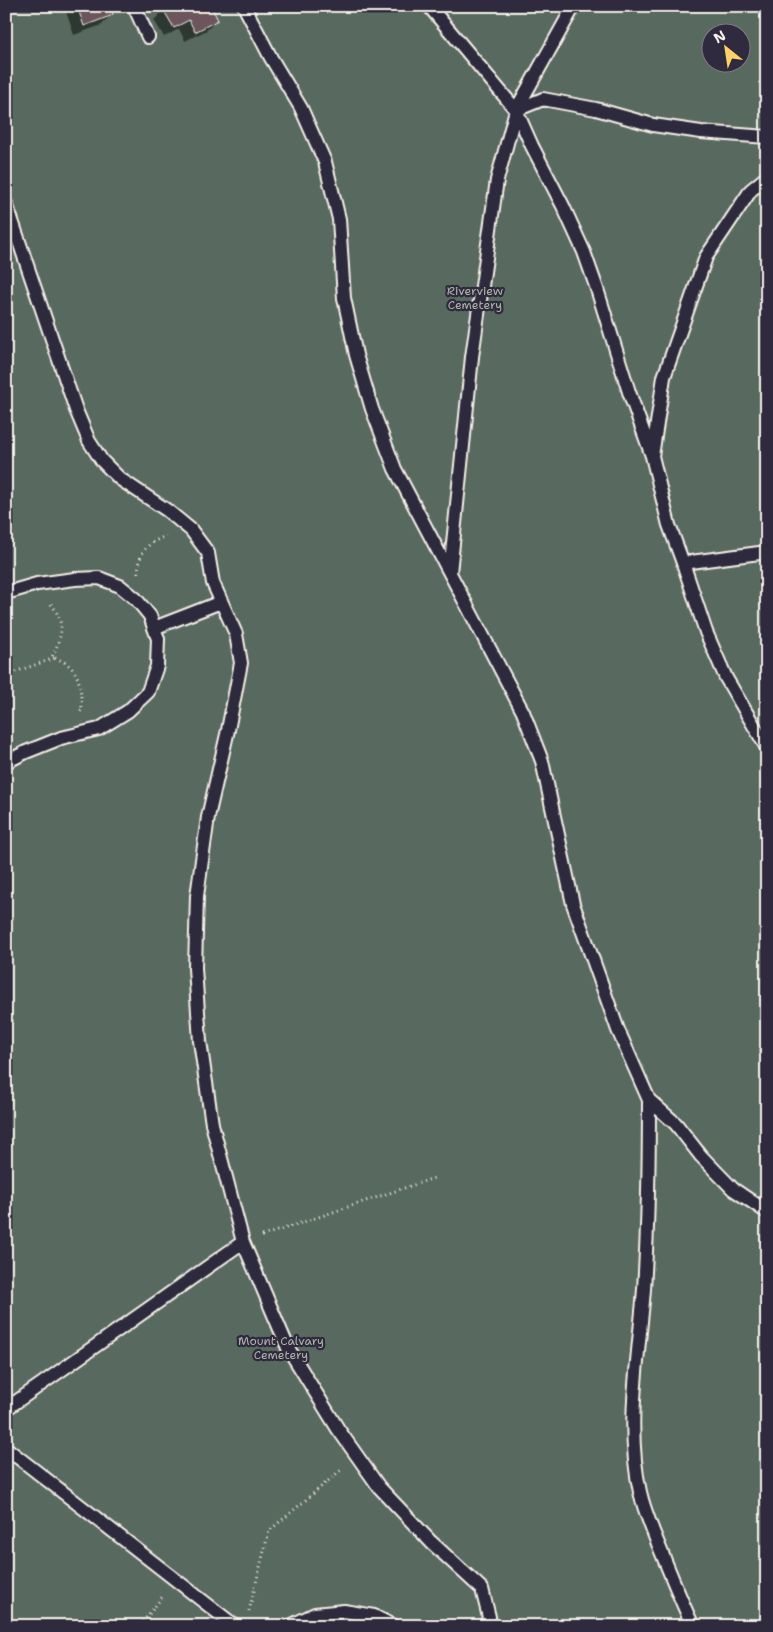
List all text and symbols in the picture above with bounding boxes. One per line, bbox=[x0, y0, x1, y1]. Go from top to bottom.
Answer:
north arrow bbox=[700, 22, 750, 72]
text: N bbox=[710, 26, 729, 47]
park label: Riverview Cemetery bbox=[447, 283, 504, 313]
park label: Mount Calvary Cemetery bbox=[238, 1333, 324, 1363]

